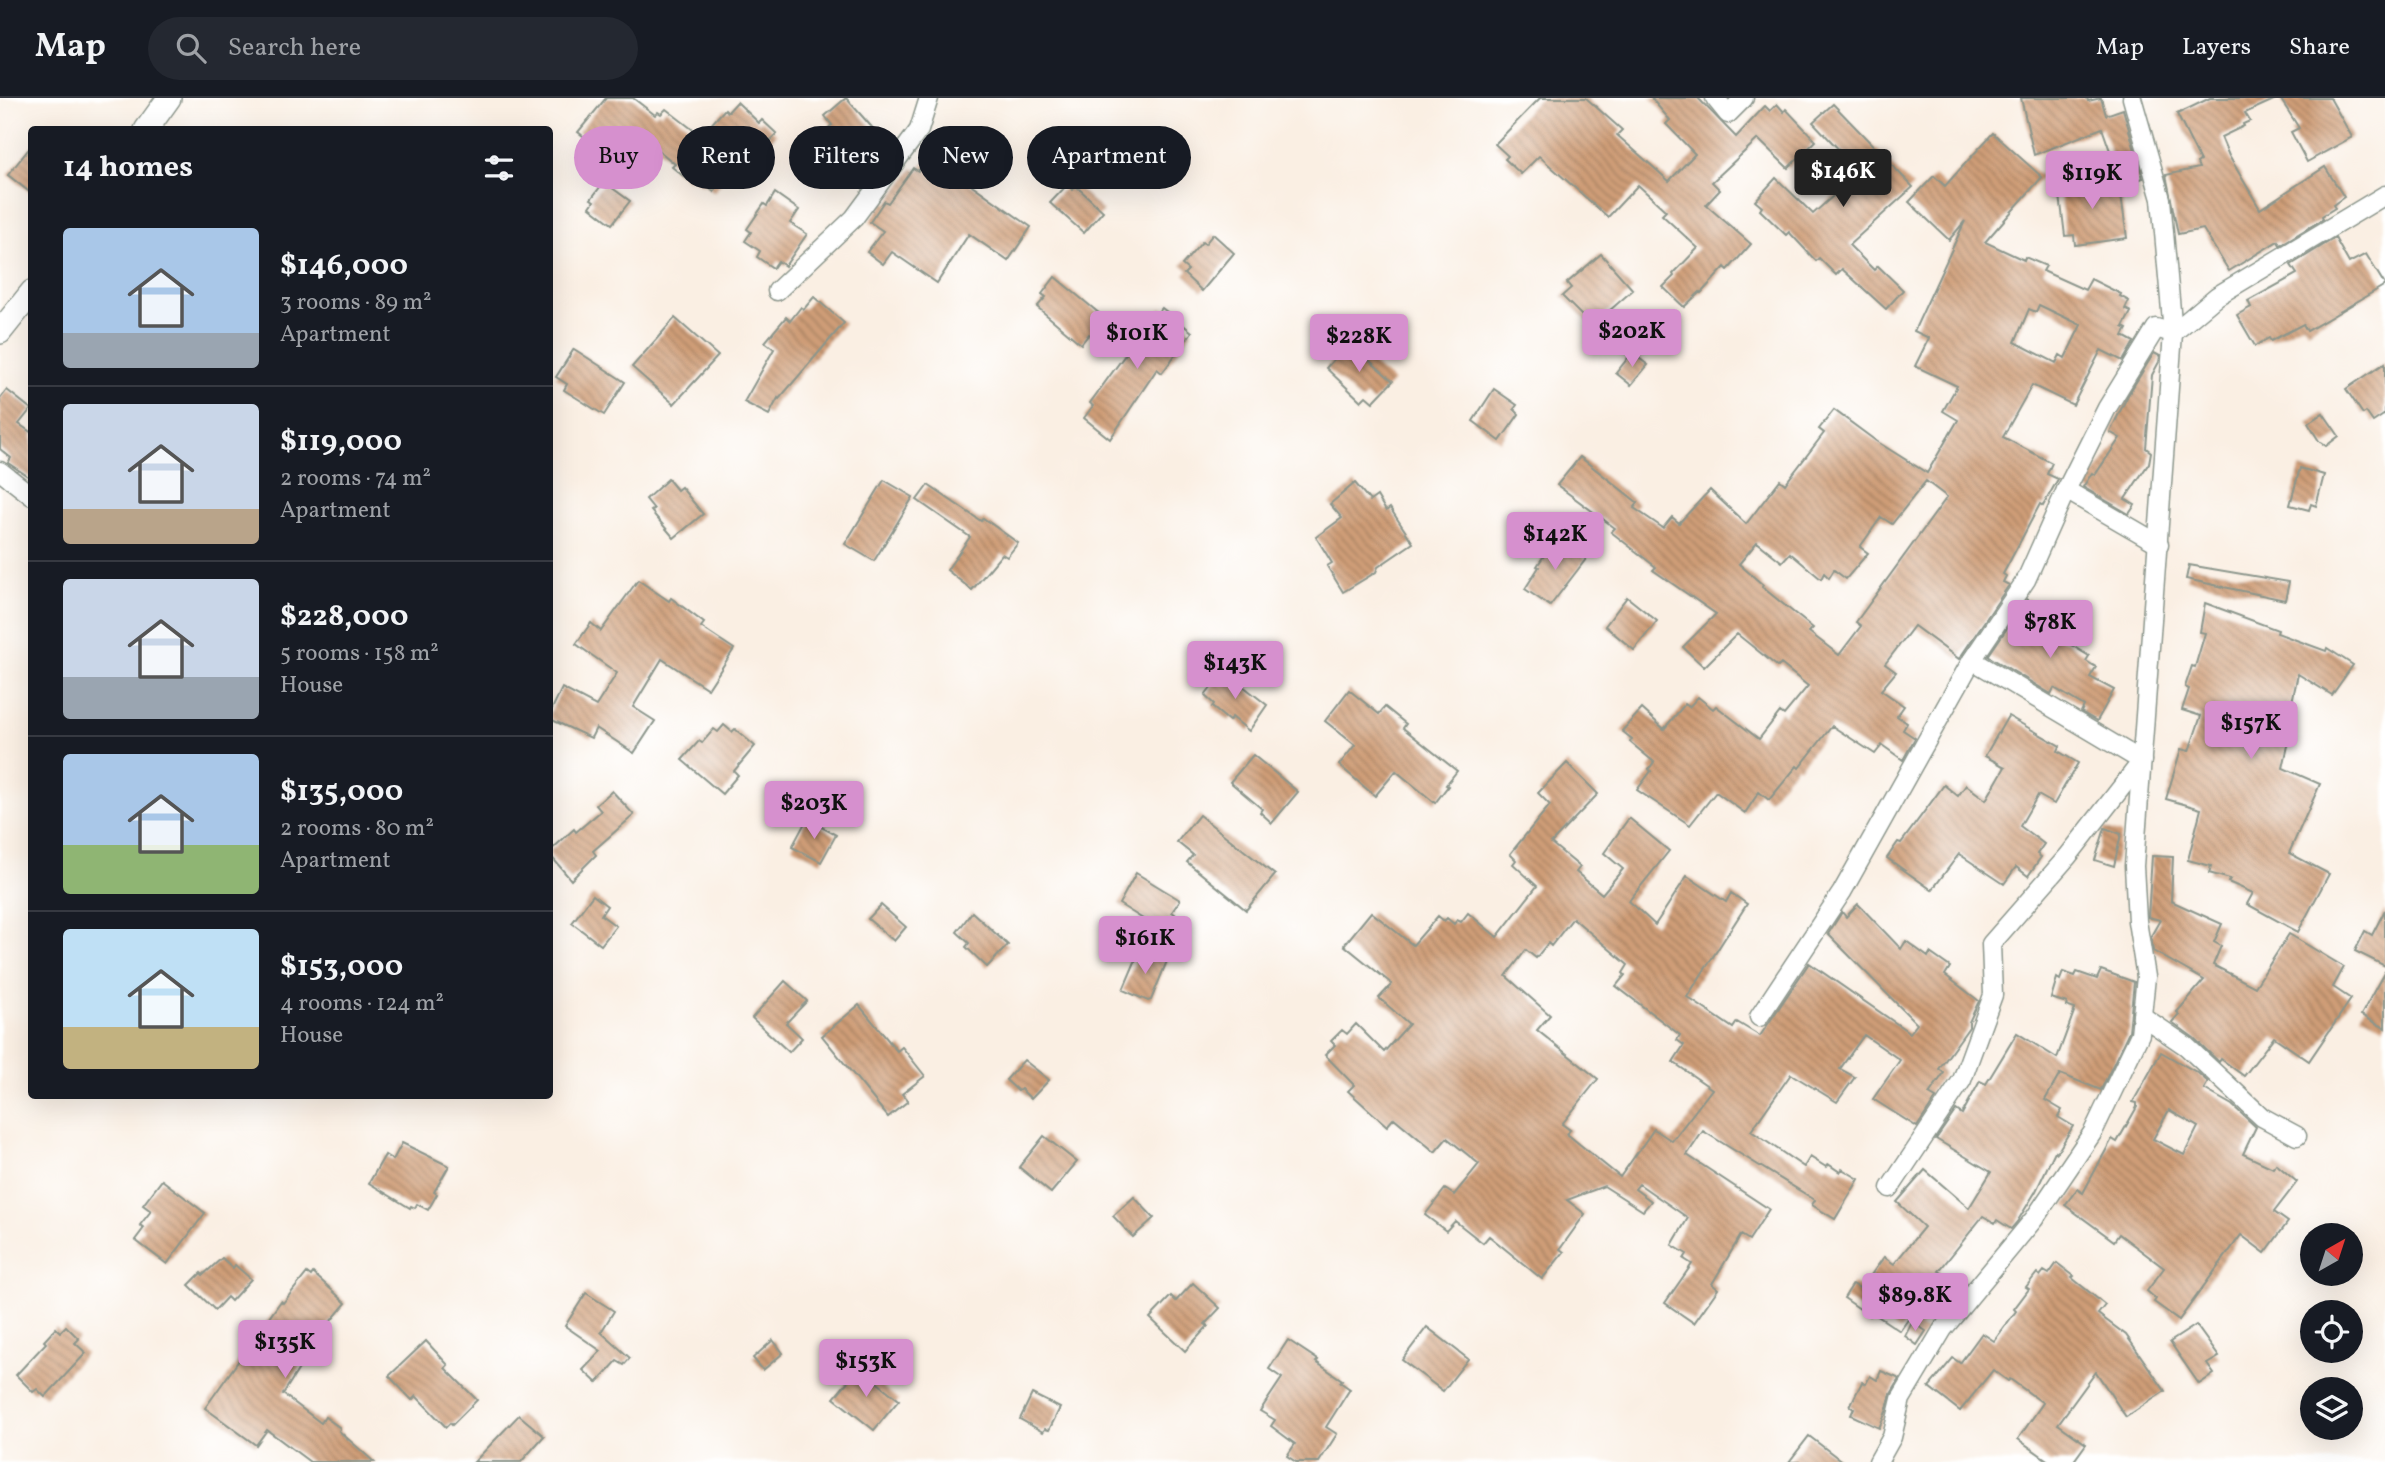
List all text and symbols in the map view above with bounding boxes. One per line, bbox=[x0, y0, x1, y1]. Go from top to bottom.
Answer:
search box bbox=[148, 17, 638, 80]
text: Map bbox=[35, 25, 106, 71]
icon: search bbox=[172, 29, 210, 67]
text: Search here bbox=[228, 30, 361, 66]
text: Map bbox=[2096, 31, 2144, 65]
text: Layers bbox=[2182, 31, 2251, 65]
text: Share bbox=[2289, 31, 2350, 65]
chip: Buy bbox=[574, 126, 663, 189]
chip: Rent bbox=[677, 126, 775, 189]
chip: Filters bbox=[789, 126, 904, 189]
chip: New bbox=[918, 126, 1013, 189]
chip: Apartment bbox=[1027, 126, 1191, 189]
text: 14 homes bbox=[63, 147, 193, 189]
icon: filters bbox=[480, 149, 518, 187]
pin: $146K bbox=[1794, 150, 1892, 209]
pin: $119K bbox=[2043, 152, 2141, 211]
text: $146K bbox=[1810, 156, 1876, 188]
text: $119K bbox=[2062, 158, 2122, 190]
text: $146,000 bbox=[280, 245, 408, 287]
icon: home bbox=[119, 256, 203, 340]
text: 3 rooms · 89 m² bbox=[280, 287, 432, 319]
pin: $202K bbox=[1583, 310, 1681, 369]
pin: $101K bbox=[1088, 312, 1186, 371]
pin: $228K bbox=[1310, 314, 1408, 374]
text: $202K bbox=[1598, 316, 1666, 348]
text: $101K bbox=[1106, 318, 1168, 350]
text: Apartment bbox=[280, 319, 391, 351]
text: $228K bbox=[1326, 321, 1392, 353]
text: $119,000 bbox=[280, 421, 402, 463]
icon: home bbox=[119, 432, 203, 516]
text: 2 rooms · 74 m² bbox=[280, 463, 431, 495]
text: Apartment bbox=[280, 495, 391, 527]
pin: $142K bbox=[1506, 512, 1604, 572]
text: $142K bbox=[1523, 519, 1587, 551]
text: $228,000 bbox=[280, 596, 409, 638]
pin: $78K bbox=[2009, 601, 2091, 660]
icon: home bbox=[119, 607, 203, 691]
text: $78K bbox=[2024, 607, 2076, 639]
text: 5 rooms · 158 m² bbox=[280, 638, 439, 670]
pin: $143K bbox=[1186, 642, 1284, 701]
text: $143K bbox=[1203, 648, 1267, 680]
text: House bbox=[280, 670, 343, 702]
pin: $157K bbox=[2202, 702, 2300, 761]
text: $157K bbox=[2221, 708, 2281, 740]
text: $135,000 bbox=[280, 771, 403, 813]
icon: home bbox=[119, 782, 203, 866]
pin: $203K bbox=[765, 782, 863, 841]
text: $203K bbox=[781, 788, 847, 820]
text: 2 rooms · 80 m² bbox=[280, 813, 434, 845]
text: Apartment bbox=[280, 845, 391, 877]
pin: $161K bbox=[1096, 916, 1194, 976]
text: $161K bbox=[1115, 923, 1175, 955]
text: $153,000 bbox=[280, 946, 403, 988]
icon: home bbox=[119, 957, 203, 1041]
text: 4 rooms · 124 m² bbox=[280, 988, 444, 1020]
text: House bbox=[280, 1020, 343, 1052]
north arrow bbox=[2300, 1223, 2362, 1286]
map controls bbox=[2300, 1223, 2363, 1440]
pin: $89.8K bbox=[1858, 1274, 1972, 1333]
text: $89.8K bbox=[1878, 1280, 1952, 1312]
button: locate bbox=[2300, 1300, 2363, 1363]
pin: $135K bbox=[236, 1320, 334, 1380]
text: $135K bbox=[254, 1327, 316, 1359]
pin: $153K bbox=[817, 1340, 915, 1399]
text: $153K bbox=[835, 1346, 897, 1378]
button: layers bbox=[2300, 1377, 2363, 1440]

